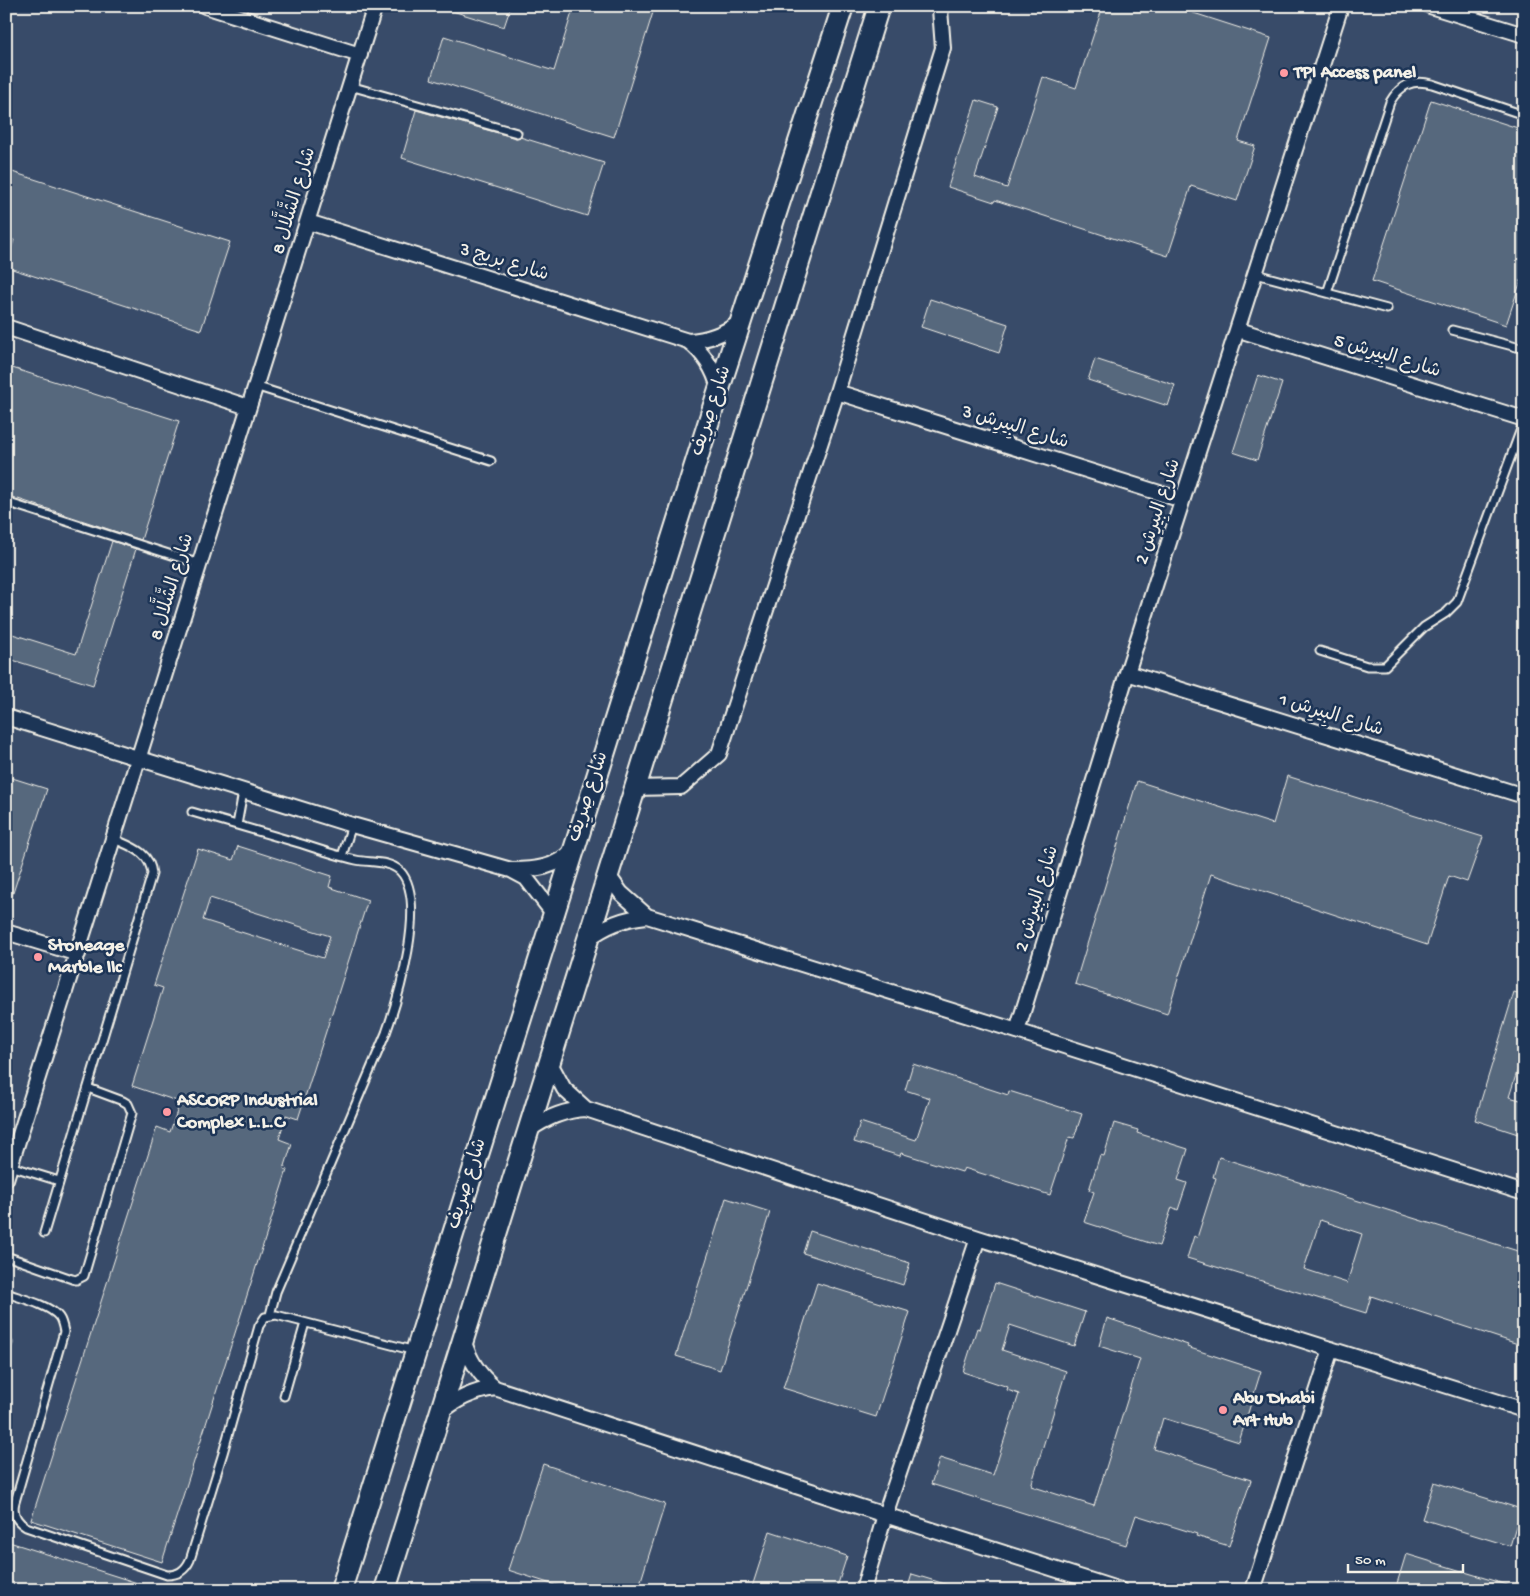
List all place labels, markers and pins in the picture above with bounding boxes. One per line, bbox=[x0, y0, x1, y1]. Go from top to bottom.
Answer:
place label: TPI Access panel bbox=[1292, 62, 1416, 85]
marker: TPI Access panel bbox=[1278, 67, 1290, 79]
place label: Stoneage Marble llc bbox=[48, 935, 126, 980]
marker: Stoneage Marble llc bbox=[32, 951, 44, 963]
place label: ASCORP Industrial Complex L.L.C bbox=[176, 1090, 318, 1135]
marker: ASCORP Industrial Complex L.L.C bbox=[161, 1106, 173, 1118]
place label: Abu Dhabi Art Hub bbox=[1232, 1388, 1315, 1433]
marker: Abu Dhabi Art Hub bbox=[1217, 1404, 1229, 1416]

